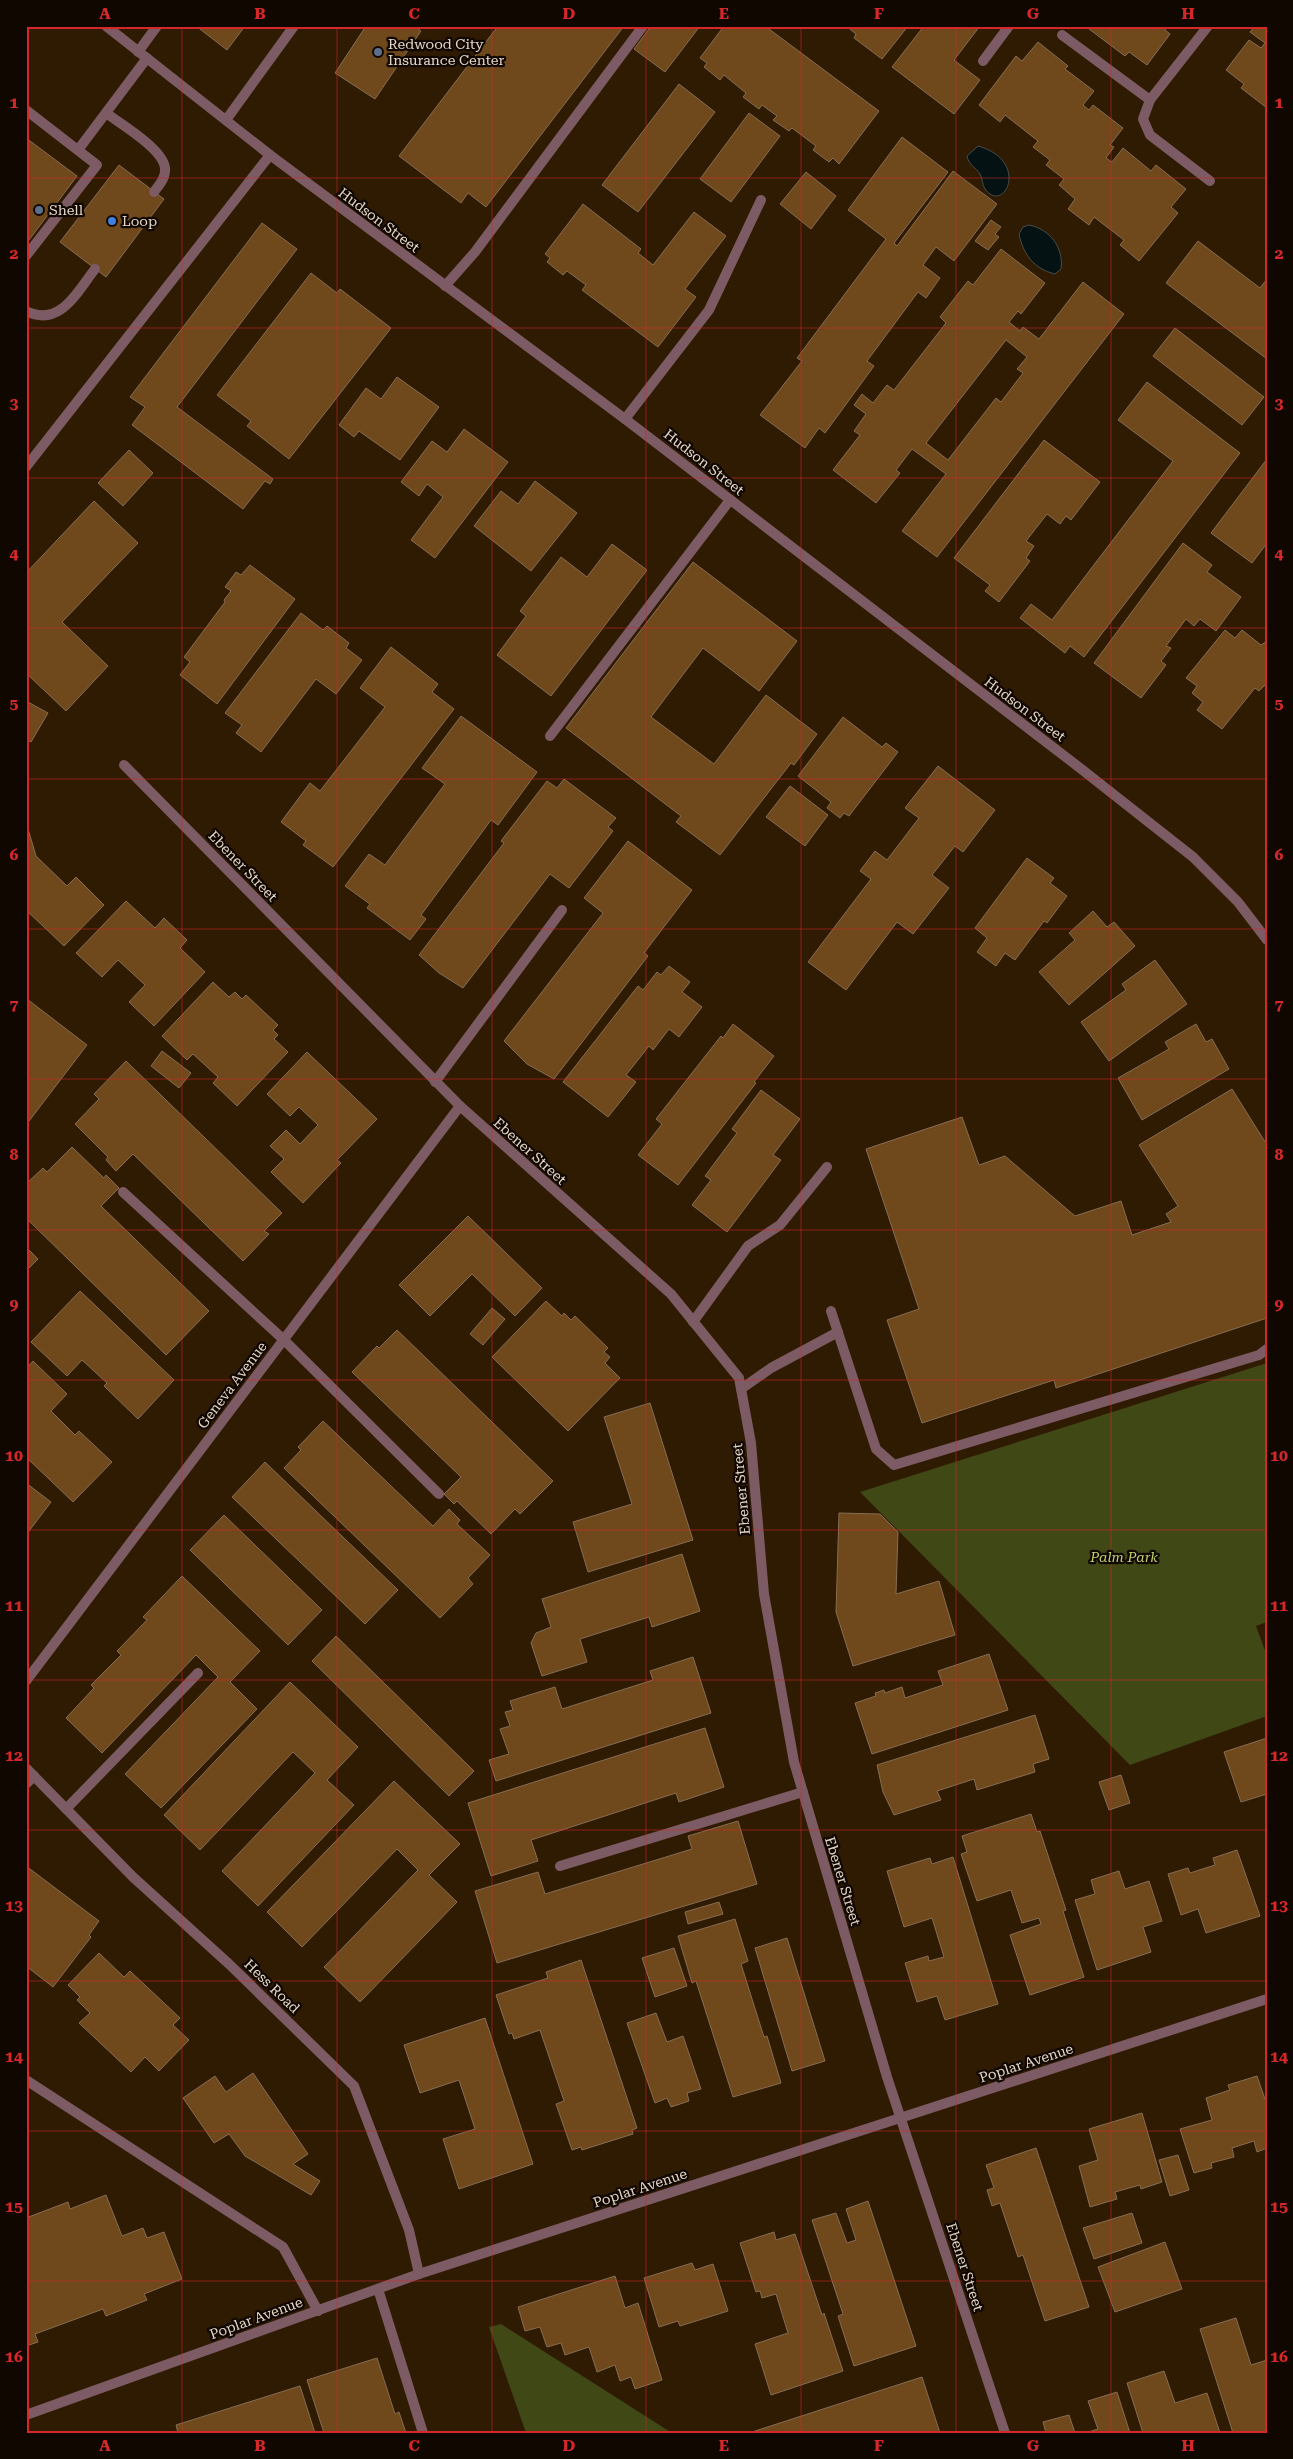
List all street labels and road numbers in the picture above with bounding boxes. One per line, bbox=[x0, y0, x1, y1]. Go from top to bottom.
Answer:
street label: Hudson Street bbox=[335, 184, 423, 256]
street label: Hudson Street bbox=[661, 426, 747, 498]
street label: Hudson Street bbox=[981, 673, 1069, 745]
street label: Ebener Street bbox=[205, 827, 281, 905]
street label: Ebener Street bbox=[491, 1114, 569, 1188]
street label: Geneva Avenue bbox=[194, 1338, 270, 1432]
street label: Ebener Street bbox=[729, 1443, 753, 1535]
street label: Ebener Street bbox=[822, 1835, 864, 1927]
street label: Hess Road bbox=[241, 1956, 303, 2016]
street label: Poplar Avenue bbox=[977, 2040, 1075, 2086]
street label: Poplar Avenue bbox=[591, 2165, 689, 2211]
street label: Ebener Street bbox=[943, 2221, 987, 2313]
street label: Poplar Avenue bbox=[207, 2294, 305, 2342]

